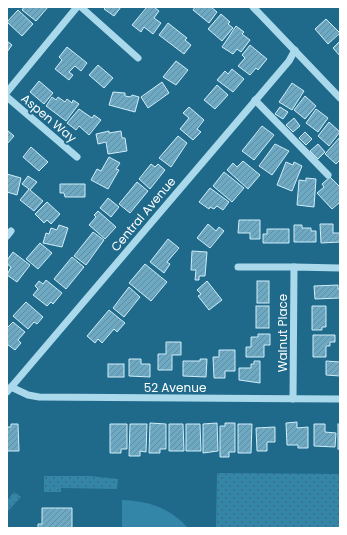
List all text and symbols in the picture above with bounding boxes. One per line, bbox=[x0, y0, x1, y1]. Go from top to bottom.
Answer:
street label: Aspen Way bbox=[18, 90, 80, 146]
street label: Central Avenue bbox=[107, 173, 179, 255]
street label: Walnut Place bbox=[274, 294, 291, 372]
street label: 52 Avenue bbox=[144, 379, 206, 396]

